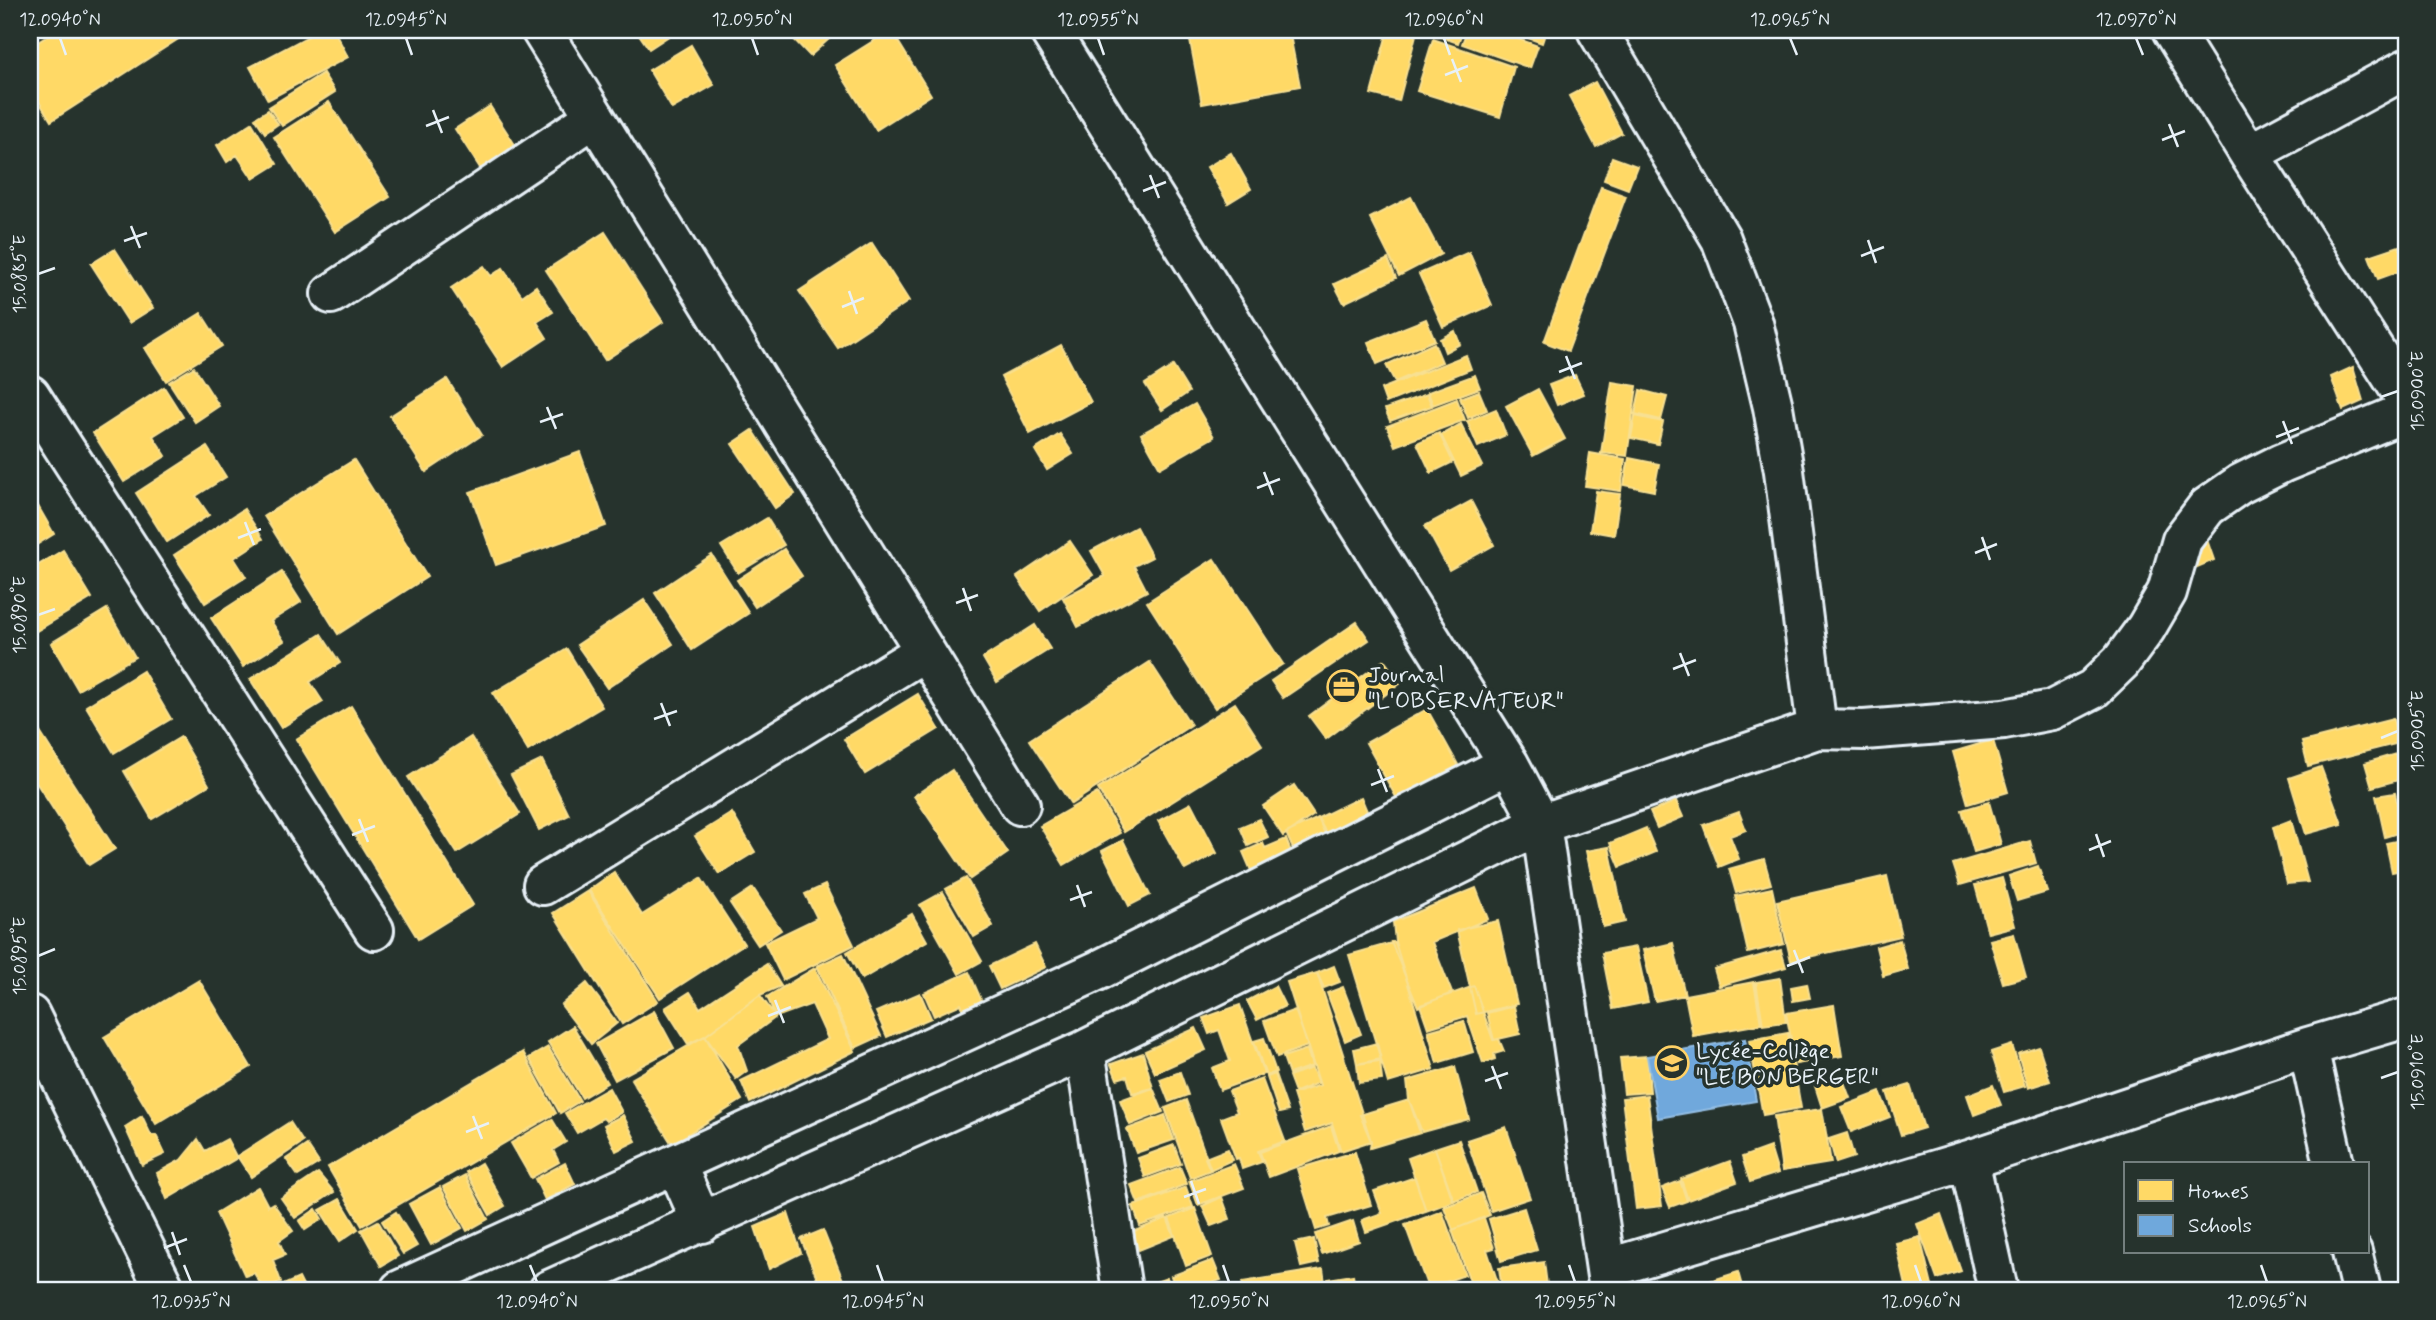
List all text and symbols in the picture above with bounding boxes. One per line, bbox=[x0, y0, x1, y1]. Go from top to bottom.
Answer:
text: 12.0940°N bbox=[19, 8, 101, 32]
text: 12.0945°N bbox=[365, 8, 447, 32]
text: 12.0950°N bbox=[712, 8, 792, 32]
text: 12.0955°N bbox=[1057, 8, 1139, 32]
text: 12.0960°N bbox=[1404, 8, 1484, 32]
text: 12.0965°N bbox=[1750, 8, 1830, 32]
text: 12.0970°N bbox=[2096, 8, 2176, 32]
text: 15.0885°E bbox=[8, 235, 32, 313]
text: 15.0900°E bbox=[2406, 351, 2430, 431]
text: 15.0890°E bbox=[8, 576, 32, 654]
place label: Journal "L'OBSERVATEUR" bbox=[1368, 661, 1564, 717]
office icon: Journal "L'OBSERVATEUR" bbox=[1325, 668, 1363, 706]
text: 15.0905°E bbox=[2406, 691, 2430, 771]
text: 15.0895°E bbox=[8, 917, 32, 995]
text: 15.0910°E bbox=[2406, 1034, 2430, 1110]
place label: Lycée-Collège "LE BON BERGER" bbox=[1696, 1037, 1879, 1093]
school or university icon: Lycée-Collège "LE BON BERGER" bbox=[1653, 1044, 1691, 1082]
legend bbox=[2124, 1162, 2370, 1254]
text: Homes bbox=[2188, 1178, 2248, 1206]
text: Schools bbox=[2188, 1212, 2252, 1240]
text: 12.0935°N bbox=[152, 1290, 230, 1314]
text: 12.0940°N bbox=[496, 1290, 578, 1314]
text: 12.0945°N bbox=[842, 1290, 924, 1314]
text: 12.0950°N bbox=[1189, 1290, 1269, 1314]
text: 12.0955°N bbox=[1534, 1290, 1616, 1314]
text: 12.0960°N bbox=[1881, 1290, 1961, 1314]
text: 12.0965°N bbox=[2227, 1290, 2307, 1314]

